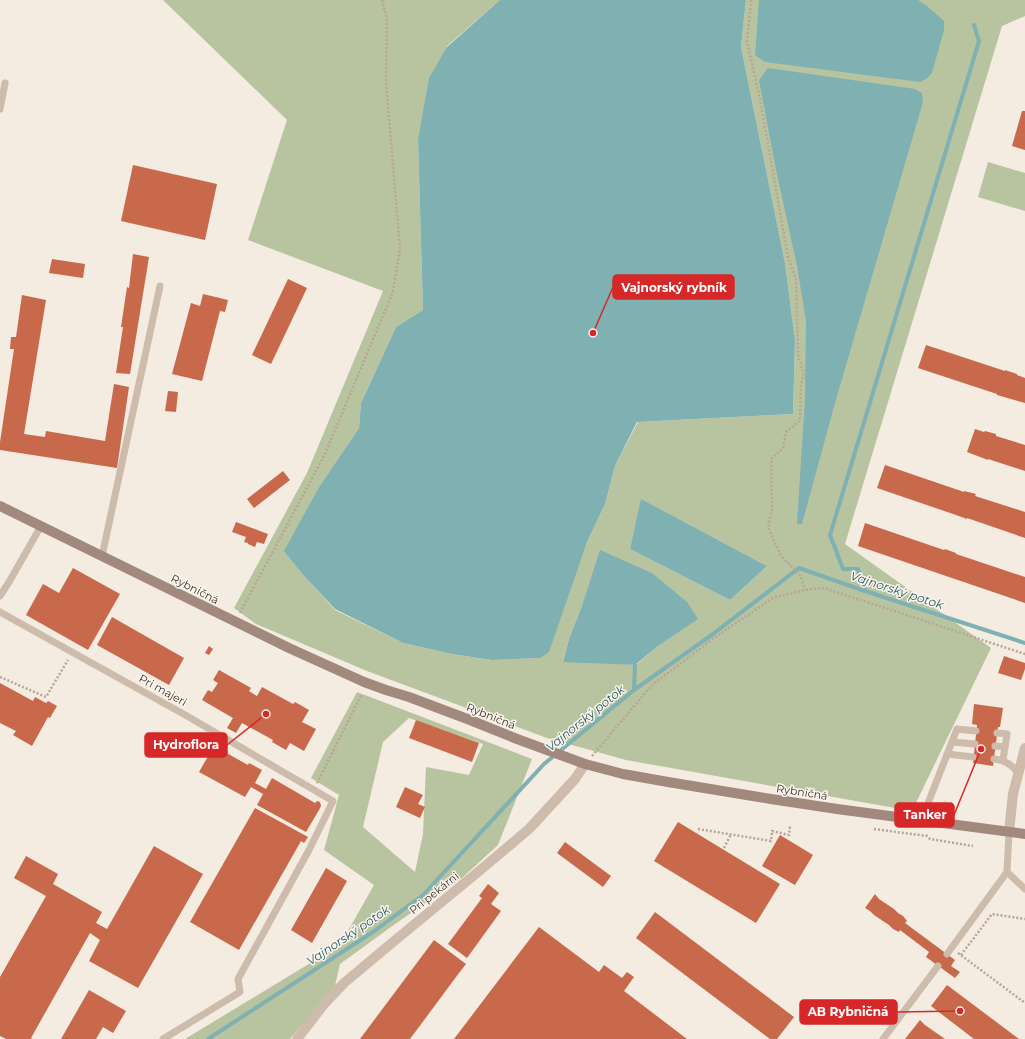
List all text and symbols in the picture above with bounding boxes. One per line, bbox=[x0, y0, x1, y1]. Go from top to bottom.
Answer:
callout: Vajnorský rybník bbox=[613, 275, 734, 299]
text: Vajnorský rybník bbox=[620, 280, 727, 295]
water label: Vajnorský potok bbox=[849, 568, 946, 612]
street label: Rybničná bbox=[169, 571, 221, 607]
street label: Pri majeri bbox=[136, 671, 190, 709]
water label: Vajnorský potok bbox=[543, 681, 628, 754]
street label: Rybničná bbox=[464, 700, 518, 732]
callout: Hydroflora bbox=[145, 733, 227, 757]
text: Hydroflora bbox=[153, 737, 219, 752]
street label: Rybničná bbox=[775, 781, 829, 803]
callout: Tanker bbox=[895, 803, 954, 827]
text: Tanker bbox=[903, 807, 947, 822]
street label: Pri pekárni bbox=[406, 869, 462, 917]
water label: Vajnorský potok bbox=[304, 901, 393, 968]
callout: AB Rybničná bbox=[800, 1000, 897, 1024]
text: AB Rybničná bbox=[807, 1004, 888, 1019]

